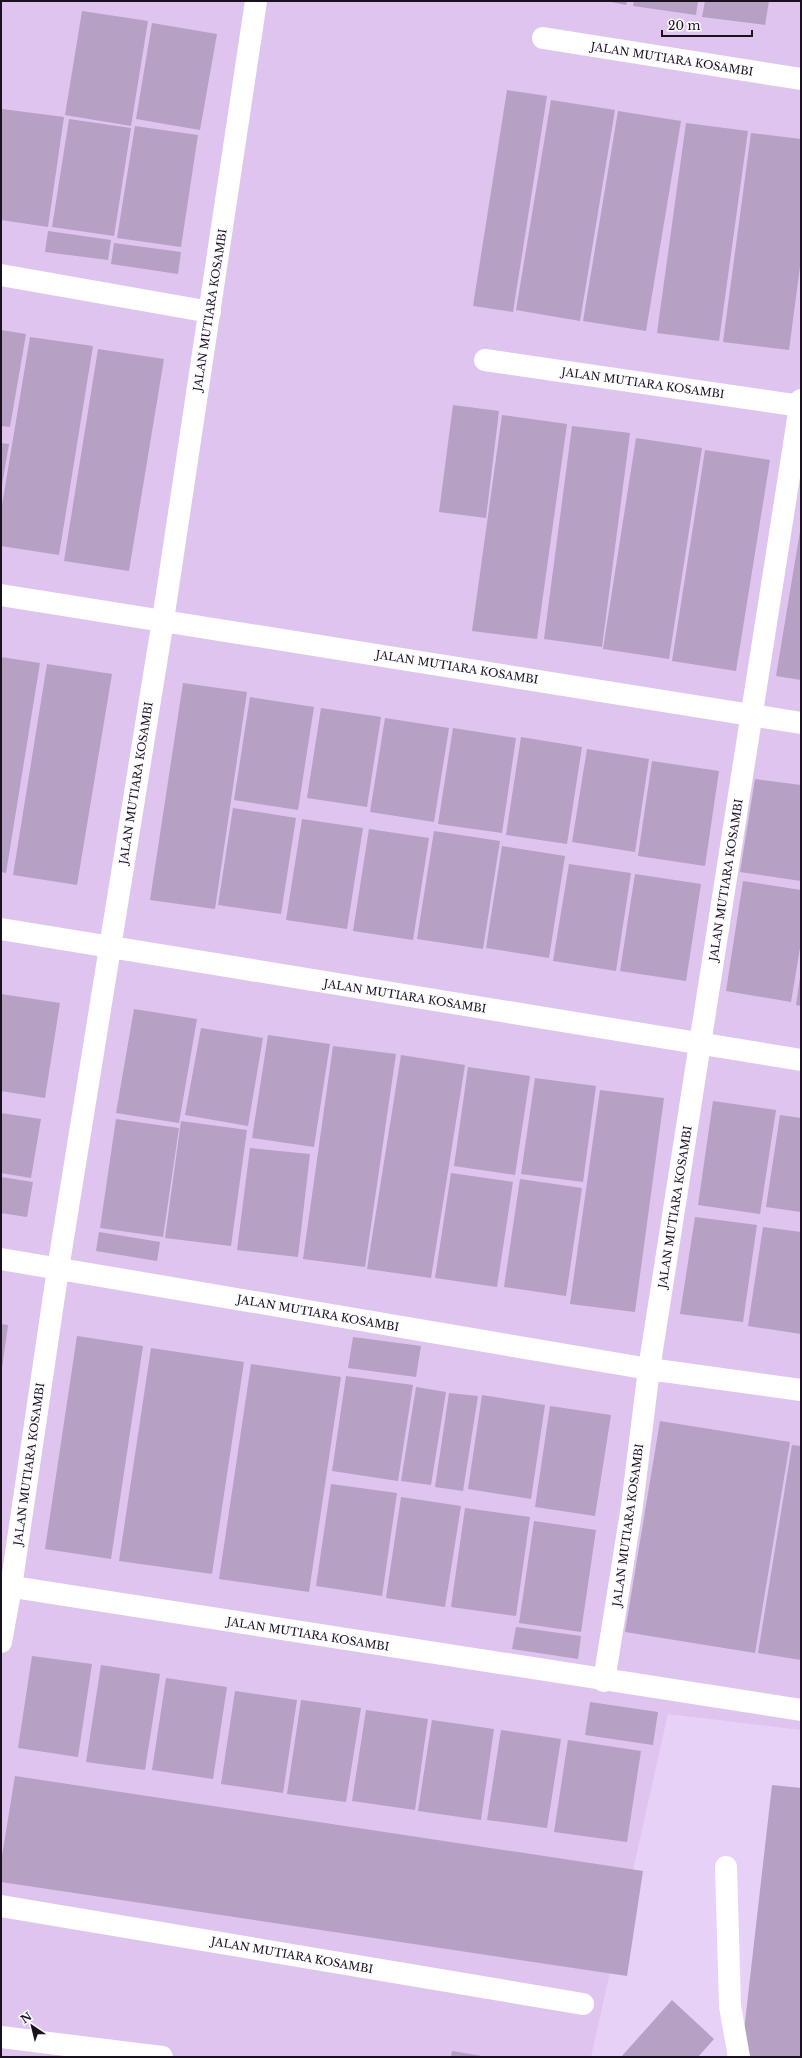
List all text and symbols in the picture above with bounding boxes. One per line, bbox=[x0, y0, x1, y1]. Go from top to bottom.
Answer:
scale bar bbox=[662, 12, 752, 38]
text: 20 m bbox=[668, 18, 700, 33]
street label: JALAN MUTIARA KOSAMBI bbox=[588, 39, 755, 79]
street label: JALAN MUTIARA KOSAMBI bbox=[190, 227, 230, 394]
street label: JALAN MUTIARA KOSAMBI bbox=[559, 364, 726, 401]
street label: JALAN MUTIARA KOSAMBI bbox=[373, 647, 540, 687]
street label: JALAN MUTIARA KOSAMBI bbox=[116, 700, 156, 867]
street label: JALAN MUTIARA KOSAMBI bbox=[706, 797, 746, 964]
street label: JALAN MUTIARA KOSAMBI bbox=[321, 976, 488, 1016]
street label: JALAN MUTIARA KOSAMBI bbox=[655, 1124, 695, 1291]
street label: JALAN MUTIARA KOSAMBI bbox=[234, 1291, 401, 1334]
street label: JALAN MUTIARA KOSAMBI bbox=[10, 1381, 47, 1548]
street label: JALAN MUTIARA KOSAMBI bbox=[609, 1442, 646, 1609]
street label: JALAN MUTIARA KOSAMBI bbox=[224, 1614, 391, 1654]
street label: JALAN MUTIARA KOSAMBI bbox=[208, 1933, 375, 1976]
north arrow bbox=[12, 2006, 52, 2046]
text: N bbox=[18, 2009, 35, 2027]

